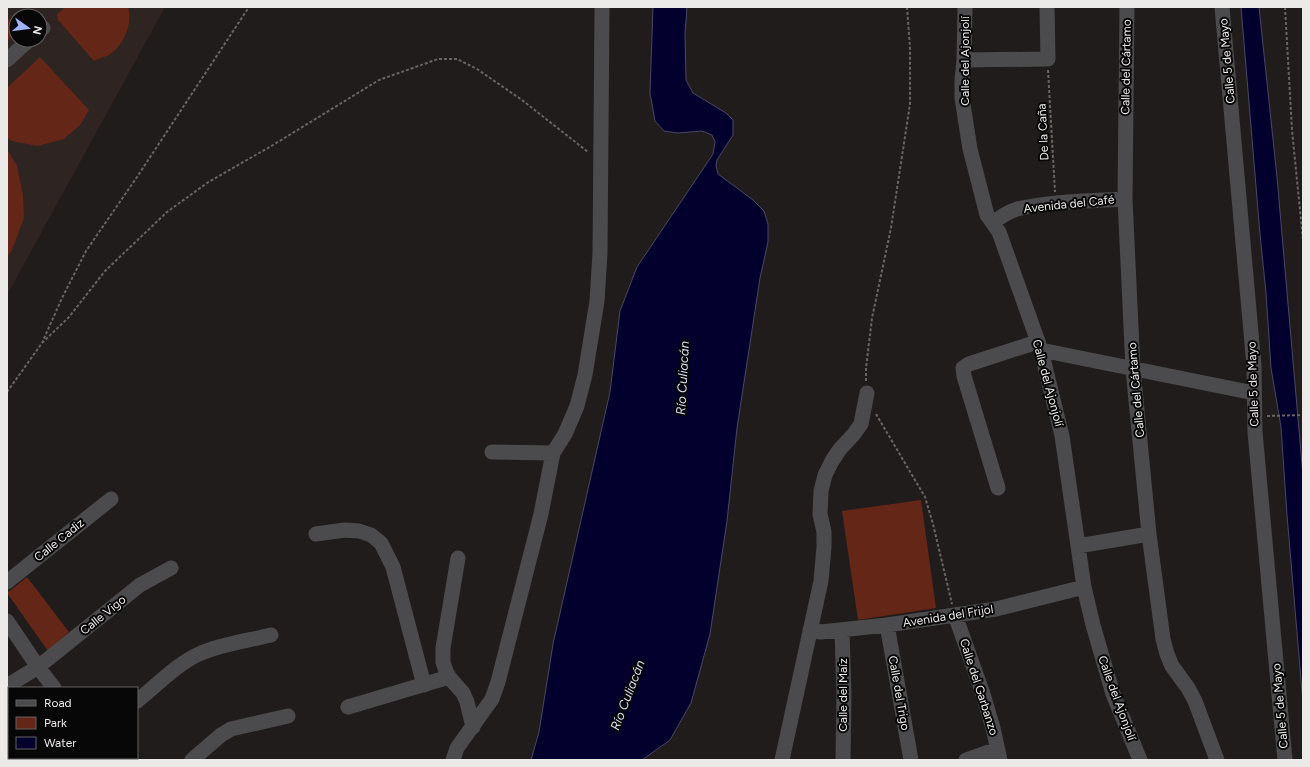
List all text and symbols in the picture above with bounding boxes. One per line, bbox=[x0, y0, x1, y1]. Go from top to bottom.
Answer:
north arrow bbox=[8, 8, 48, 48]
street label: Calle del Ajonjolí bbox=[958, 15, 972, 106]
street label: Calle 5 de Mayo bbox=[1216, 18, 1238, 104]
street label: Calle del Cártamo bbox=[1118, 19, 1134, 115]
text: N bbox=[30, 25, 45, 36]
street label: De la Caña bbox=[1035, 103, 1051, 161]
street label: Avenida del Café bbox=[1023, 192, 1115, 216]
street label: Calle del Ajonjolí bbox=[1030, 338, 1067, 429]
water label: Río Culiacán bbox=[673, 341, 692, 415]
street label: Calle 5 de Mayo bbox=[1245, 341, 1261, 427]
street label: Calle del Cártamo bbox=[1125, 342, 1147, 438]
street label: Calle Cadiz bbox=[31, 516, 87, 564]
street label: Calle Vigo bbox=[77, 592, 129, 638]
street label: Avenida del Frijol bbox=[902, 602, 994, 630]
street label: Calle del Garbanzo bbox=[957, 637, 1001, 737]
street label: Calle del Ajonjolí bbox=[1095, 654, 1139, 744]
street label: Calle del Trigo bbox=[886, 655, 912, 732]
water label: Río Culiacán bbox=[607, 658, 648, 732]
street label: Calle del Maíz bbox=[836, 658, 850, 732]
street label: Calle 5 de Mayo bbox=[1269, 663, 1291, 749]
legend bbox=[8, 687, 138, 759]
text: Road bbox=[44, 696, 72, 710]
text: Park bbox=[44, 716, 67, 730]
text: Water bbox=[44, 736, 76, 750]

